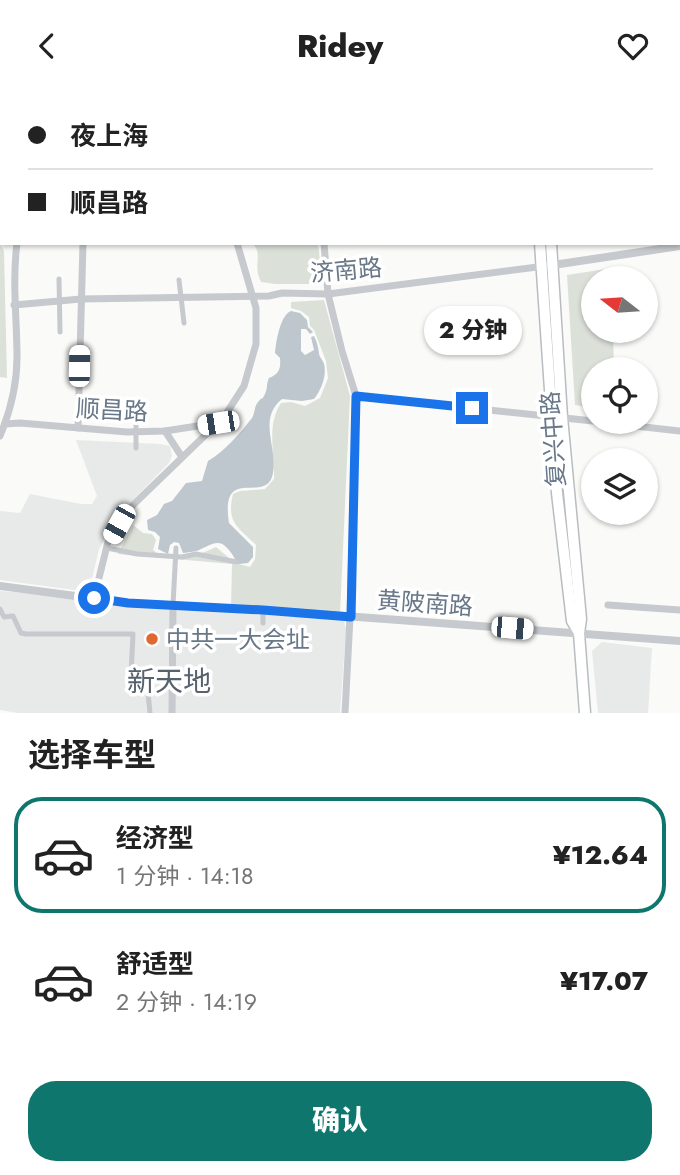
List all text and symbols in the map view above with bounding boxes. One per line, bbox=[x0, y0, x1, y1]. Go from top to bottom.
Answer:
text: Ridey bbox=[297, 23, 383, 69]
icon: back bbox=[28, 27, 66, 65]
icon: heart bbox=[614, 27, 652, 65]
text: 夜上海 bbox=[70, 117, 148, 155]
text: 顺昌路 bbox=[70, 184, 148, 222]
street label: 济南路 bbox=[309, 249, 383, 291]
north arrow bbox=[581, 266, 658, 343]
map controls bbox=[581, 266, 658, 525]
callout: 2 分钟 bbox=[423, 307, 521, 355]
text: 2 分钟 bbox=[439, 313, 507, 347]
car bbox=[69, 345, 90, 387]
button: locate bbox=[581, 357, 658, 434]
street label: 复兴中路 bbox=[532, 390, 574, 488]
street label: 顺昌路 bbox=[75, 391, 149, 429]
route end bbox=[456, 392, 488, 424]
car bbox=[196, 409, 241, 437]
button: layers bbox=[581, 448, 658, 525]
car bbox=[100, 501, 139, 547]
route start bbox=[78, 582, 110, 614]
street label: 黄陂南路 bbox=[376, 582, 474, 624]
car bbox=[491, 616, 534, 640]
place label: 中共一大会址 bbox=[166, 622, 310, 657]
marker: 中共一大会址 bbox=[144, 631, 160, 647]
district label: 新天地 bbox=[127, 661, 211, 702]
text: 选择车型 bbox=[28, 732, 156, 778]
text: 经济型 bbox=[116, 819, 194, 857]
icon: car bbox=[32, 824, 95, 887]
text: ¥12.64 bbox=[553, 836, 648, 874]
text: 1 分钟 · 14:18 bbox=[116, 859, 254, 893]
text: 舒适型 bbox=[116, 945, 194, 983]
icon: car bbox=[32, 950, 95, 1013]
text: ¥17.07 bbox=[560, 962, 648, 1000]
text: 2 分钟 · 14:19 bbox=[116, 985, 257, 1019]
button: 确认 bbox=[28, 1081, 652, 1161]

